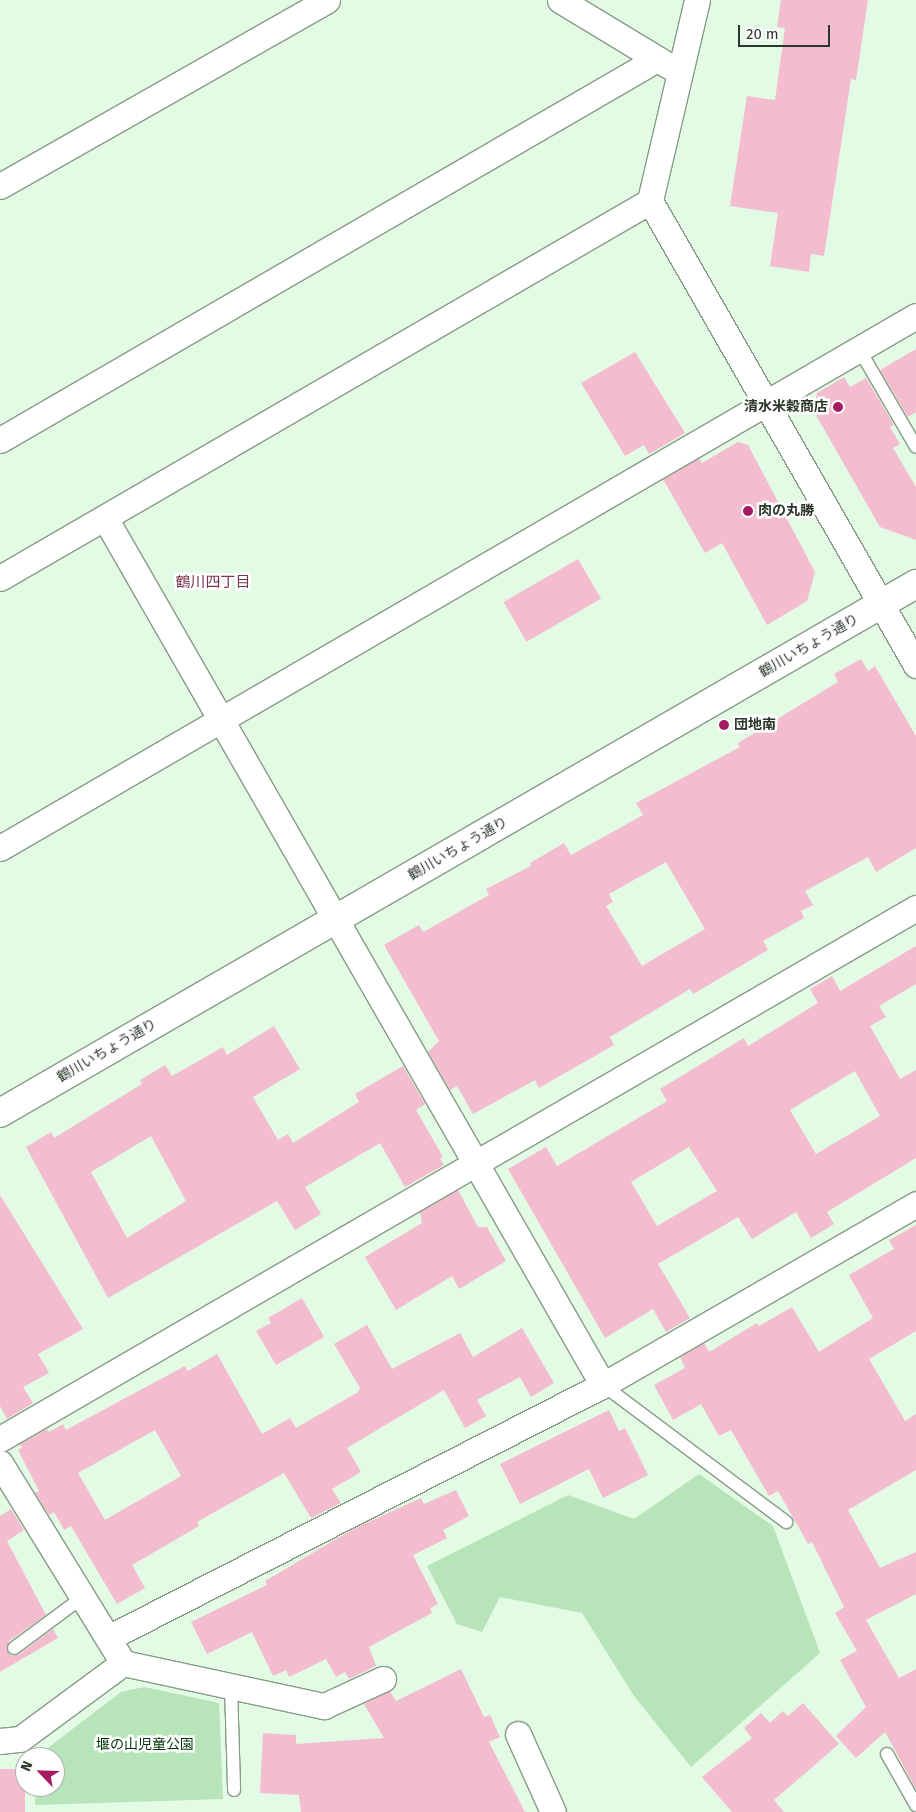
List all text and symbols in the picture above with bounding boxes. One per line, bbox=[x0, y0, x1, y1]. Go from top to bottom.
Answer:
scale bar bbox=[741, 15, 834, 47]
text: 20 m bbox=[746, 25, 779, 43]
place label: 清水米穀商店 bbox=[744, 399, 828, 415]
marker: 清水米穀商店 bbox=[832, 401, 844, 413]
place label: 肉の丸勝 bbox=[758, 503, 814, 519]
marker: 肉の丸勝 bbox=[742, 505, 754, 517]
district label: 鶴川四丁目 bbox=[176, 574, 250, 592]
street label: 鶴川いちょう通り bbox=[756, 611, 862, 681]
place label: 団地南 bbox=[734, 717, 776, 733]
marker: 団地南 bbox=[718, 719, 730, 731]
street label: 鶴川いちょう通り bbox=[405, 814, 511, 884]
street label: 鶴川いちょう通り bbox=[54, 1016, 160, 1086]
park label: 堰の山児童公園 bbox=[96, 1737, 194, 1753]
north arrow bbox=[15, 1747, 65, 1797]
text: N bbox=[17, 1758, 36, 1774]

